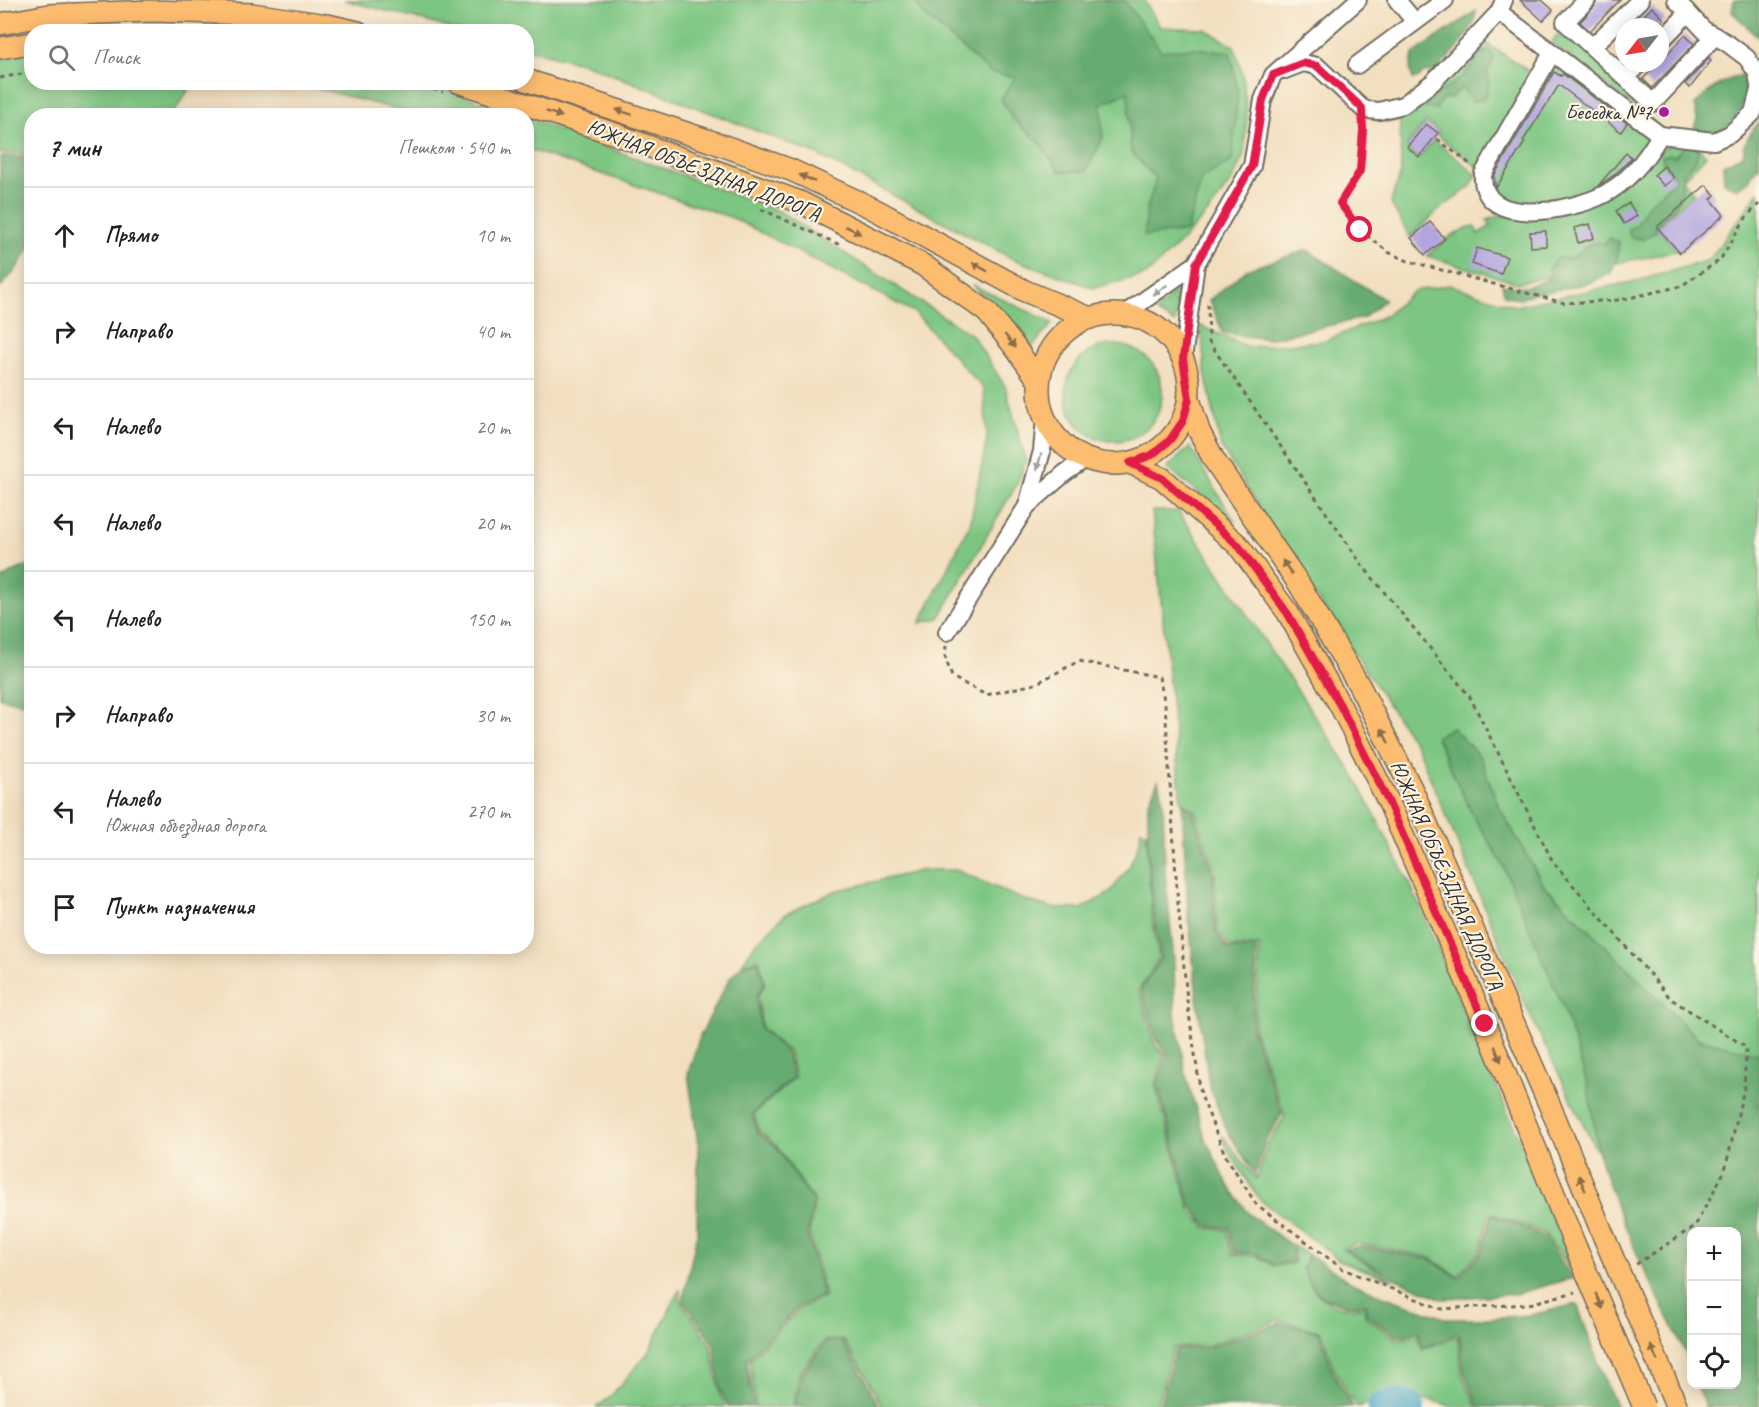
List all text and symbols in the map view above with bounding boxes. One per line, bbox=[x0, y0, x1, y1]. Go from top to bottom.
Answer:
north arrow bbox=[1615, 18, 1669, 72]
search box bbox=[24, 24, 534, 90]
icon: search bbox=[45, 41, 78, 74]
text: Поиск bbox=[93, 43, 139, 71]
place label: Беседка №7 bbox=[1565, 99, 1654, 125]
marker: Беседка №7 bbox=[1657, 105, 1671, 119]
one-way arrow bbox=[615, 106, 633, 116]
one-way arrow bbox=[545, 110, 563, 119]
street label: ЮЖНАЯ ОБЪЕЗДНАЯ ДОРОГА bbox=[584, 113, 825, 227]
text: 7 мин bbox=[48, 131, 101, 164]
text: Пешком · 540 m bbox=[398, 135, 510, 160]
one-way arrow bbox=[798, 172, 816, 182]
route start bbox=[1346, 216, 1372, 242]
icon: ahead bbox=[48, 219, 81, 252]
text: Прямо bbox=[105, 221, 157, 249]
text: 10 m bbox=[476, 223, 510, 248]
one-way arrow bbox=[844, 224, 862, 234]
one-way arrow bbox=[972, 262, 989, 272]
one-way arrow bbox=[1152, 284, 1168, 296]
icon: right bbox=[48, 315, 81, 348]
text: Направо bbox=[105, 317, 172, 345]
text: 40 m bbox=[476, 319, 510, 344]
one-way arrow bbox=[1004, 333, 1017, 349]
icon: left bbox=[48, 411, 81, 444]
text: Налево bbox=[105, 413, 161, 441]
text: 20 m bbox=[476, 415, 510, 440]
one-way arrow bbox=[1034, 453, 1043, 471]
icon: left bbox=[48, 507, 81, 540]
text: Налево bbox=[105, 509, 161, 537]
text: 20 m bbox=[476, 511, 510, 536]
one-way arrow bbox=[1281, 559, 1293, 575]
icon: left bbox=[48, 603, 81, 636]
text: Налево bbox=[105, 605, 161, 633]
text: 150 m bbox=[467, 607, 510, 632]
icon: right bbox=[48, 699, 81, 732]
text: Направо bbox=[105, 701, 172, 729]
text: 30 m bbox=[476, 703, 510, 728]
one-way arrow bbox=[1380, 727, 1389, 744]
street label: ЮЖНАЯ ОБЪЕЗДНАЯ ДОРОГА bbox=[1385, 756, 1509, 994]
text: Налево bbox=[105, 785, 161, 813]
icon: left bbox=[48, 795, 81, 828]
text: 270 m bbox=[467, 799, 510, 824]
text: Южная объездная дорога bbox=[105, 813, 266, 838]
icon: arrive bbox=[48, 891, 81, 924]
text: Пункт назначения bbox=[105, 893, 254, 921]
route end bbox=[1471, 1010, 1497, 1036]
one-way arrow bbox=[1493, 1045, 1503, 1063]
one-way arrow bbox=[1577, 1174, 1586, 1192]
map controls bbox=[1687, 1227, 1741, 1389]
button: + bbox=[1687, 1227, 1741, 1281]
button: − bbox=[1687, 1281, 1741, 1335]
one-way arrow bbox=[1594, 1293, 1604, 1311]
button: locate bbox=[1687, 1335, 1741, 1389]
one-way arrow bbox=[1649, 1344, 1659, 1362]

